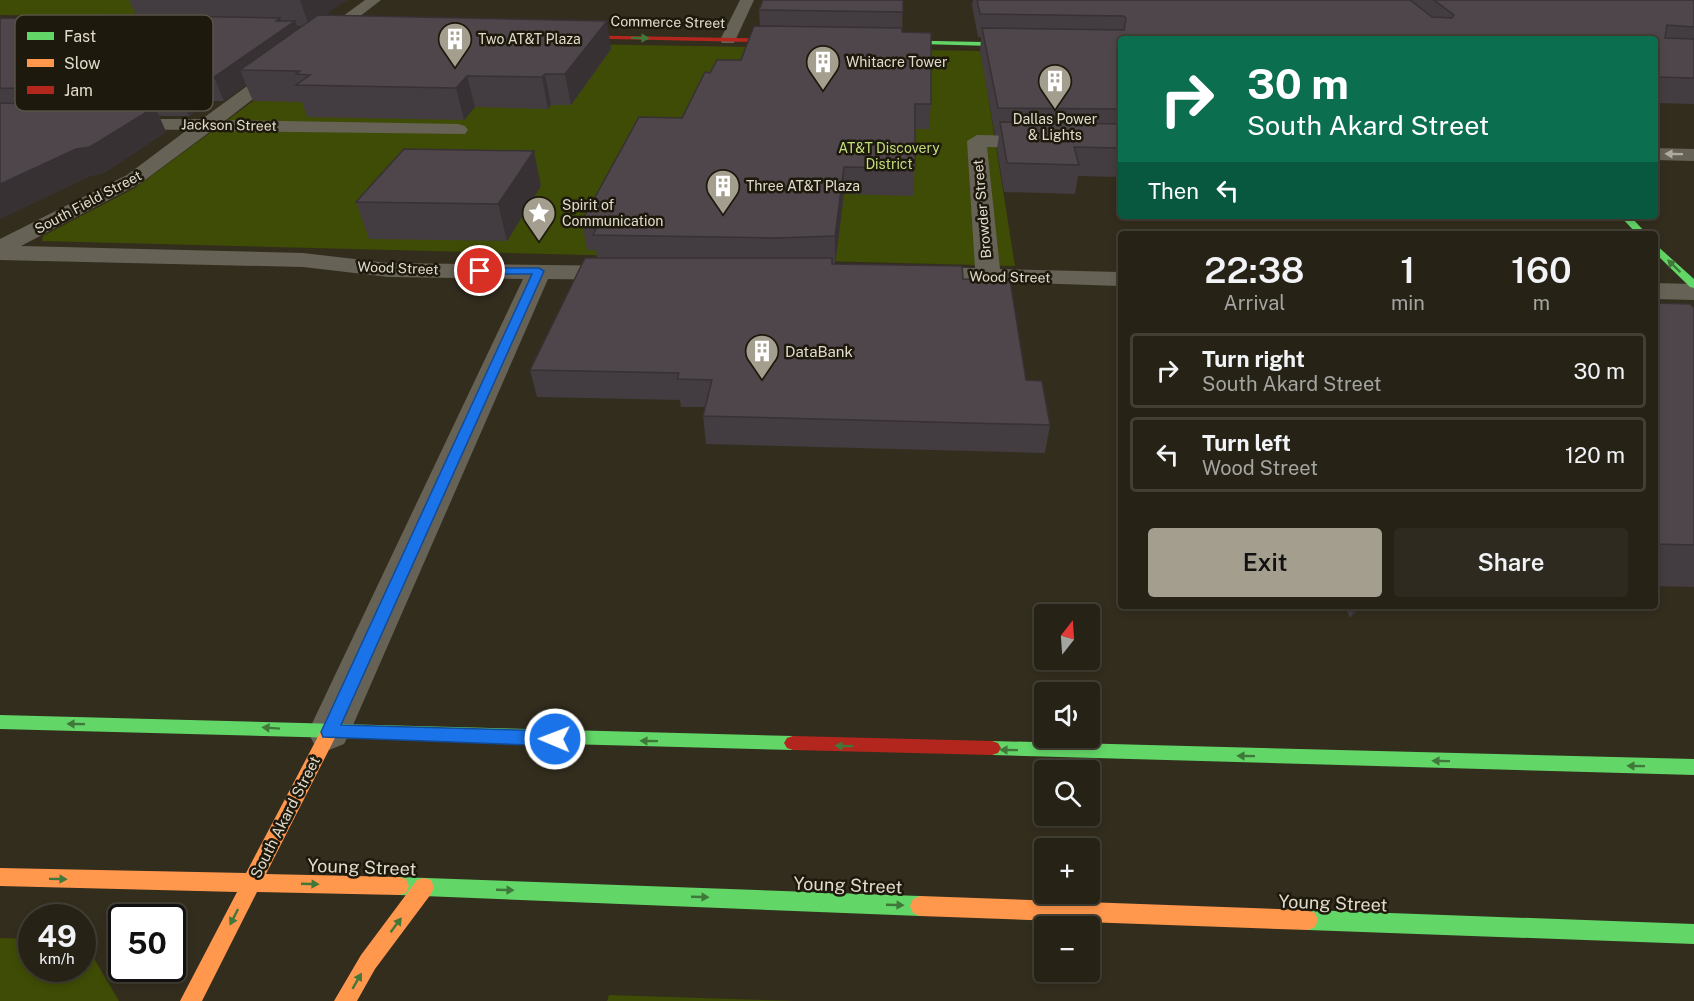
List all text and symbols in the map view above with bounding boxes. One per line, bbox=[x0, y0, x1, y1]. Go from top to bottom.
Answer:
street label: Commerce Street bbox=[610, 13, 726, 31]
legend bbox=[15, 15, 213, 111]
building icon: Two AT&T Plaza bbox=[437, 21, 473, 68]
text: Fast bbox=[64, 27, 96, 46]
place label: Two AT&T Plaza bbox=[478, 31, 581, 47]
one-way arrow bbox=[630, 34, 649, 43]
building icon: Whitacre Tower bbox=[805, 44, 841, 91]
text: Slow bbox=[64, 54, 101, 73]
place label: Whitacre Tower bbox=[846, 54, 948, 70]
text: 30 m bbox=[1247, 59, 1349, 108]
icon: right bbox=[1148, 60, 1226, 138]
building icon: Dallas Power & Lights bbox=[1037, 63, 1073, 110]
text: Jam bbox=[64, 81, 93, 100]
text: South Akard Street bbox=[1247, 109, 1489, 141]
place label: Dallas Power & Lights bbox=[1013, 111, 1097, 143]
street label: Jackson Street bbox=[181, 116, 277, 134]
park label: AT&T Discovery District bbox=[838, 140, 940, 172]
one-way arrow bbox=[1665, 149, 1684, 159]
street label: Browder Street bbox=[970, 159, 994, 259]
street label: South Field Street bbox=[32, 167, 144, 237]
building icon: Three AT&T Plaza bbox=[705, 168, 741, 215]
icon: left bbox=[1211, 174, 1244, 207]
place label: Three AT&T Plaza bbox=[746, 178, 860, 194]
text: Then bbox=[1148, 178, 1199, 204]
place icon: Spirit of Communication bbox=[521, 195, 557, 242]
place label: Spirit of Communication bbox=[562, 197, 663, 229]
pin bbox=[454, 245, 505, 296]
text: 22:38 bbox=[1204, 249, 1305, 291]
text: 1 bbox=[1400, 249, 1415, 291]
text: 160 bbox=[1511, 249, 1572, 291]
icon: arrive bbox=[463, 254, 496, 287]
street label: Wood Street bbox=[357, 259, 439, 277]
one-way arrow bbox=[1666, 259, 1681, 273]
street label: Wood Street bbox=[969, 268, 1051, 286]
text: Arrival bbox=[1224, 291, 1285, 315]
text: min bbox=[1391, 291, 1425, 315]
text: m bbox=[1533, 291, 1550, 315]
building icon: DataBank bbox=[744, 333, 780, 380]
place label: DataBank bbox=[785, 343, 853, 360]
text: Turn right bbox=[1202, 346, 1305, 372]
icon: right bbox=[1151, 354, 1184, 387]
text: 30 m bbox=[1573, 358, 1625, 384]
text: South Akard Street bbox=[1202, 372, 1382, 396]
text: Turn left bbox=[1202, 430, 1291, 456]
icon: left bbox=[1151, 438, 1184, 471]
text: 120 m bbox=[1565, 442, 1625, 468]
text: Wood Street bbox=[1202, 456, 1318, 480]
button: Exit bbox=[1148, 528, 1382, 597]
button: Share bbox=[1394, 528, 1628, 597]
north arrow bbox=[1034, 604, 1100, 670]
map controls bbox=[1034, 604, 1100, 982]
button: sound bbox=[1034, 682, 1100, 748]
position arrow bbox=[523, 707, 587, 771]
one-way arrow bbox=[66, 719, 85, 729]
one-way arrow bbox=[261, 724, 280, 733]
one-way arrow bbox=[640, 736, 659, 746]
one-way arrow bbox=[835, 741, 854, 751]
one-way arrow bbox=[999, 746, 1018, 755]
one-way arrow bbox=[1236, 752, 1255, 761]
street label: South Akard Street bbox=[247, 753, 323, 881]
one-way arrow bbox=[1431, 756, 1450, 766]
button: search bbox=[1034, 760, 1100, 826]
one-way arrow bbox=[1626, 761, 1645, 771]
button: + bbox=[1034, 838, 1100, 904]
street label: Young Street bbox=[307, 855, 417, 879]
street label: Young Street bbox=[793, 873, 903, 897]
one-way arrow bbox=[49, 874, 68, 883]
one-way arrow bbox=[301, 879, 320, 888]
one-way arrow bbox=[496, 886, 515, 895]
street label: Young Street bbox=[1278, 891, 1388, 915]
one-way arrow bbox=[690, 893, 709, 902]
one-way arrow bbox=[885, 900, 904, 909]
speed limit sign: 50 bbox=[108, 904, 186, 982]
one-way arrow bbox=[229, 908, 239, 925]
button: − bbox=[1034, 916, 1100, 982]
one-way arrow bbox=[390, 917, 402, 933]
text: 49 bbox=[37, 918, 77, 954]
text: km/h bbox=[39, 950, 75, 967]
one-way arrow bbox=[351, 973, 362, 989]

